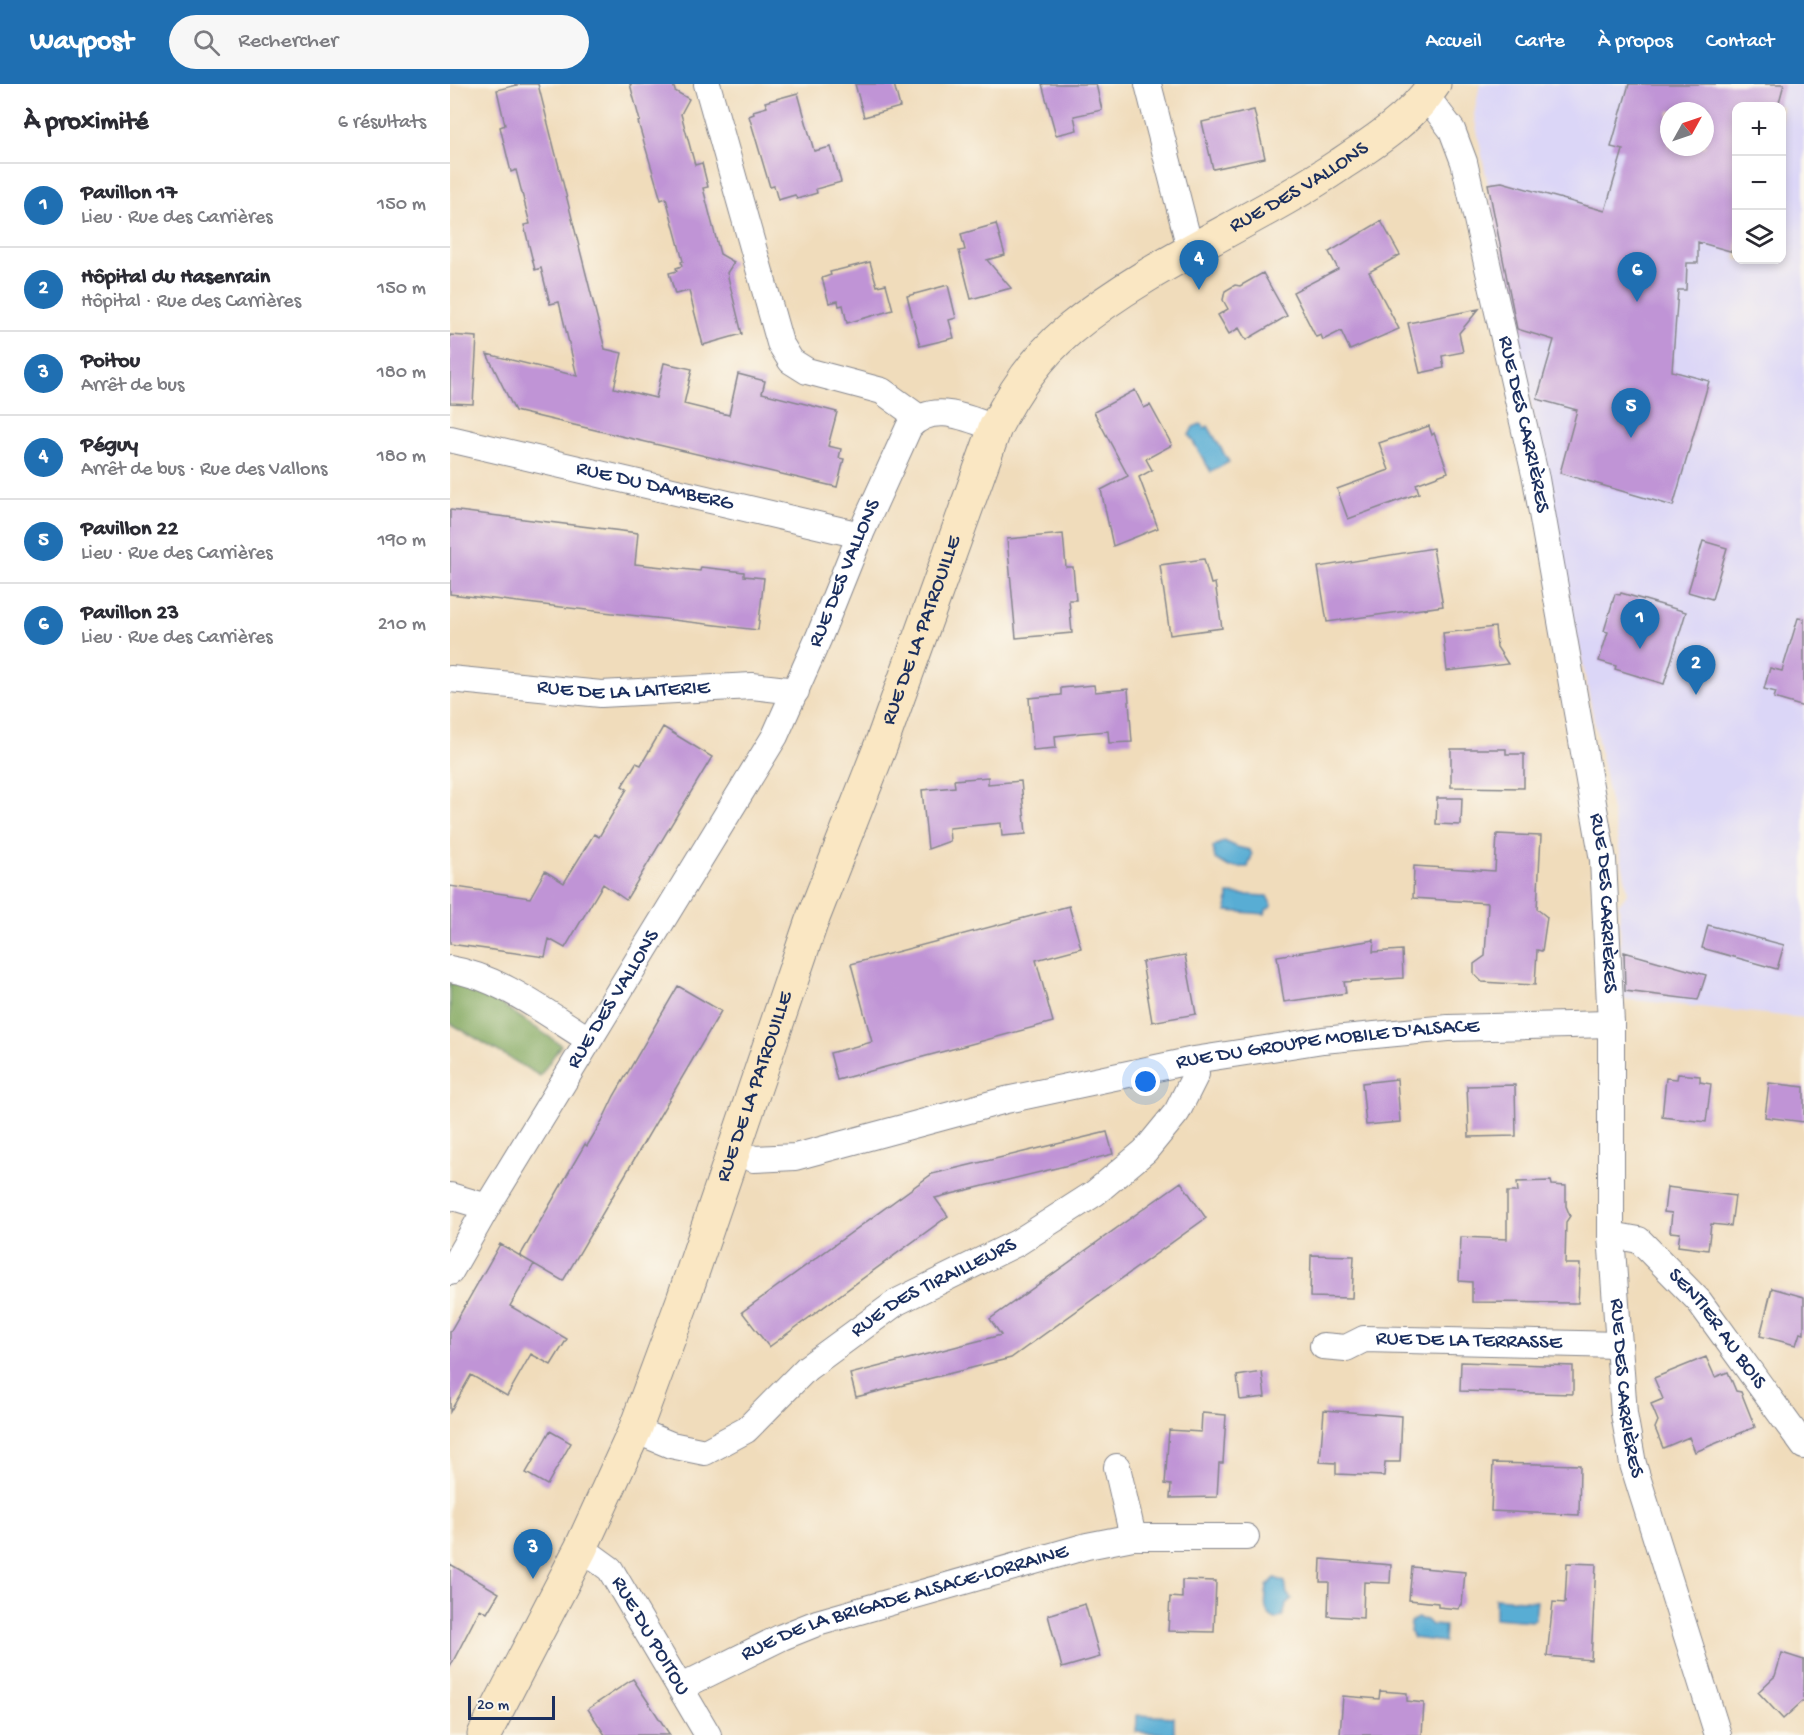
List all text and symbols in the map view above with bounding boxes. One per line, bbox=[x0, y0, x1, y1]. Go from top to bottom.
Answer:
search box bbox=[169, 15, 589, 69]
text: Waypost bbox=[30, 26, 133, 59]
icon: search bbox=[190, 26, 223, 59]
text: Rechercher bbox=[238, 29, 338, 55]
text: Accueil bbox=[1425, 30, 1482, 55]
text: Carte bbox=[1515, 30, 1565, 55]
text: À propos bbox=[1598, 30, 1673, 55]
text: Contact bbox=[1706, 30, 1774, 55]
north arrow bbox=[1660, 102, 1714, 156]
map controls bbox=[1732, 102, 1786, 264]
button: + bbox=[1732, 102, 1786, 156]
text: À proximité bbox=[24, 108, 148, 139]
text: 6 résultats bbox=[338, 112, 426, 135]
street label: RUE DES VALLONS bbox=[1225, 136, 1374, 239]
button: − bbox=[1732, 156, 1786, 210]
text: Pavillon 17 bbox=[81, 181, 177, 207]
text: 1 bbox=[39, 194, 48, 217]
text: 150 m bbox=[377, 194, 426, 217]
text: Lieu · Rue des Carrières bbox=[81, 207, 273, 230]
button: layers bbox=[1732, 210, 1786, 264]
pin: 4 bbox=[1180, 240, 1218, 290]
pin: 6 bbox=[1618, 252, 1656, 302]
text: Hôpital du Hasenrain bbox=[81, 265, 270, 291]
text: 2 bbox=[39, 278, 48, 301]
text: 150 m bbox=[377, 278, 426, 301]
text: Hôpital · Rue des Carrières bbox=[81, 291, 301, 314]
street label: RUE DES CARRIÈRES bbox=[1491, 334, 1554, 515]
text: Poitou bbox=[81, 349, 140, 375]
text: 3 bbox=[38, 362, 49, 385]
text: 180 m bbox=[377, 362, 426, 385]
text: Arrêt de bus bbox=[81, 375, 184, 398]
pin: 5 bbox=[1612, 388, 1650, 438]
text: Péguy bbox=[81, 433, 138, 459]
text: 4 bbox=[39, 446, 48, 469]
text: 180 m bbox=[377, 446, 426, 469]
street label: RUE DU DAMBERG bbox=[573, 456, 736, 518]
text: Arrêt de bus · Rue des Vallons bbox=[81, 459, 327, 482]
street label: RUE DES VALLONS bbox=[803, 495, 887, 652]
text: Pavillon 22 bbox=[81, 517, 178, 543]
text: 5 bbox=[38, 530, 49, 553]
text: 190 m bbox=[378, 530, 426, 553]
street label: RUE DE LA PATROUILLE bbox=[877, 532, 968, 729]
text: Lieu · Rue des Carrières bbox=[81, 543, 273, 566]
pin: 1 bbox=[1620, 600, 1660, 649]
text: Pavillon 23 bbox=[81, 601, 179, 627]
text: 6 bbox=[38, 614, 49, 637]
text: 210 m bbox=[378, 614, 426, 637]
text: Lieu · Rue des Carrières bbox=[81, 627, 273, 650]
pin: 2 bbox=[1676, 646, 1716, 695]
street label: RUE DE LA LAITERIE bbox=[536, 675, 711, 707]
street label: RUE DES CARRIÈRES bbox=[1583, 811, 1622, 994]
street label: RUE DES VALLONS bbox=[562, 925, 666, 1074]
street label: RUE DE LA PATROUILLE bbox=[711, 988, 800, 1185]
street label: RUE DU GROUPE MOBILE D'ALSACE bbox=[1174, 1015, 1480, 1076]
your location bbox=[1131, 1067, 1160, 1096]
street label: RUE DES TIRAILLEURS bbox=[846, 1232, 1021, 1344]
street label: SENTIER AU BOIS bbox=[1662, 1264, 1772, 1395]
street label: RUE DES CARRIÈRES bbox=[1603, 1298, 1649, 1481]
street label: RUE DE LA TERRASSE bbox=[1375, 1327, 1563, 1356]
pin: 3 bbox=[514, 1530, 553, 1579]
street label: RUE DE LA BRIGADE ALSACE-LORRAINE bbox=[737, 1539, 1072, 1668]
street label: RUE DU POITOU bbox=[605, 1572, 695, 1700]
scale bar bbox=[468, 1693, 555, 1720]
text: 20 m bbox=[477, 1697, 509, 1716]

